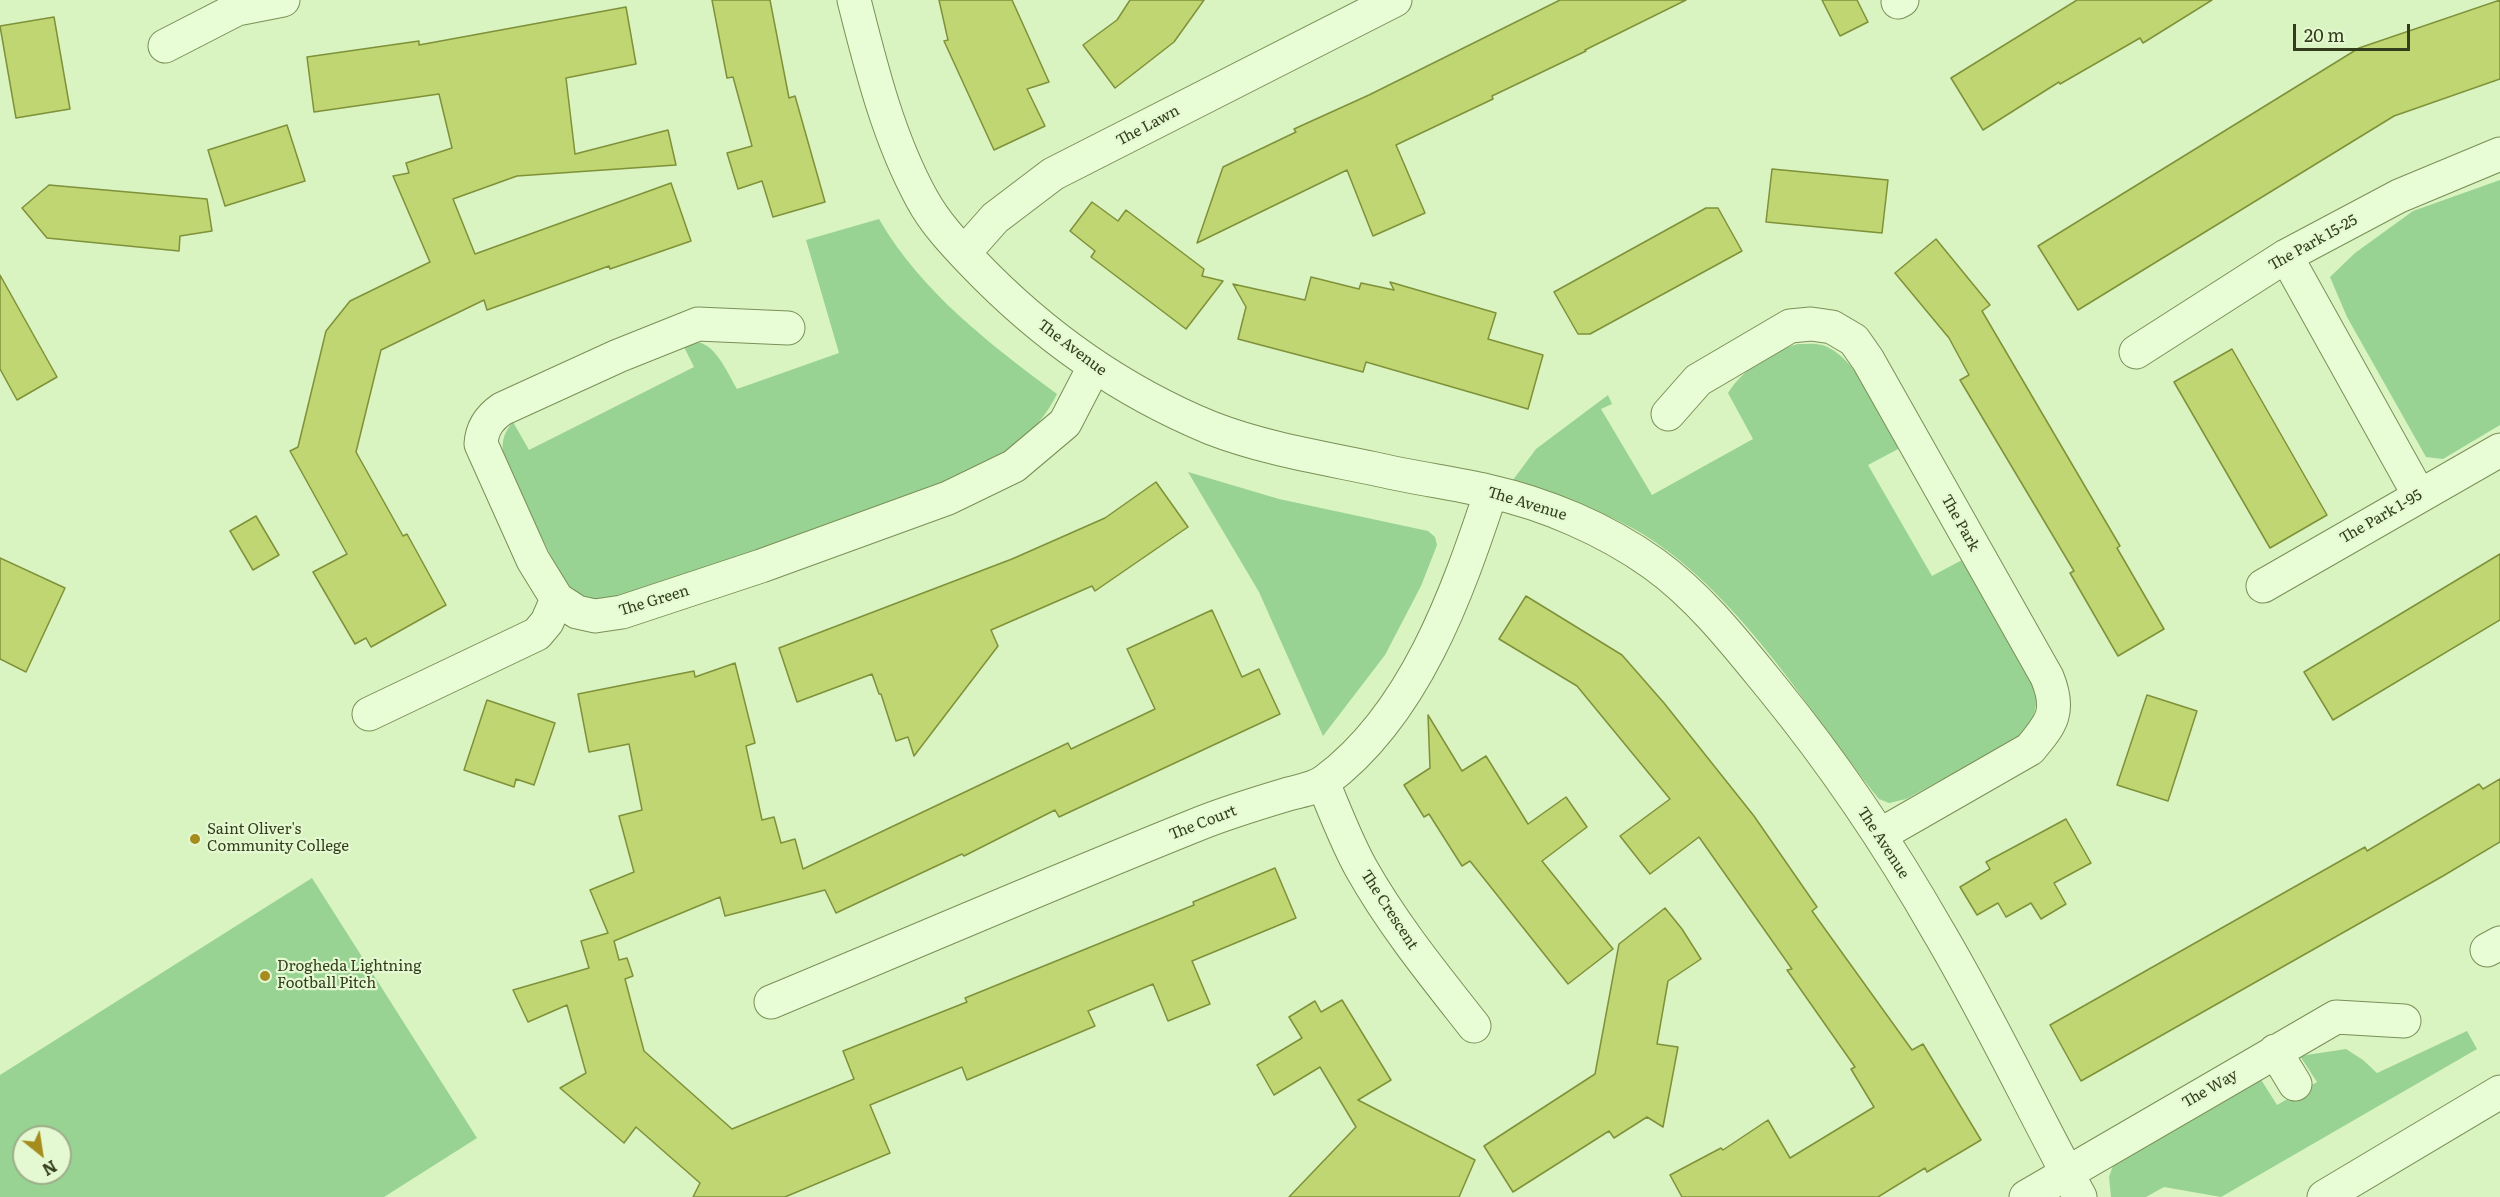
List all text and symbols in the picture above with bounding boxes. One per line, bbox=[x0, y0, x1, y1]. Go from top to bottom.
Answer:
scale bar bbox=[2296, 12, 2413, 50]
text: 20 m bbox=[2304, 21, 2345, 48]
street label: The Lawn bbox=[1113, 102, 1183, 150]
street label: The Park 15-25 bbox=[2265, 211, 2361, 275]
street label: The Avenue bbox=[1034, 316, 1110, 380]
street label: The Avenue bbox=[1485, 483, 1569, 525]
street label: The Park 1-95 bbox=[2337, 486, 2425, 548]
street label: The Park bbox=[1937, 491, 1983, 555]
street label: The Green bbox=[617, 582, 691, 620]
street label: The Court bbox=[1167, 802, 1239, 844]
street label: The Avenue bbox=[1853, 804, 1913, 882]
place label: Saint Oliver's Community College bbox=[207, 821, 349, 856]
marker: Saint Oliver's Community College bbox=[188, 832, 202, 846]
street label: The Crescent bbox=[1357, 867, 1421, 953]
place label: Drogheda Lightning Football Pitch bbox=[277, 958, 422, 993]
marker: Drogheda Lightning Football Pitch bbox=[258, 969, 272, 983]
street label: The Way bbox=[2179, 1066, 2241, 1112]
north arrow bbox=[12, 1125, 72, 1185]
text: N bbox=[38, 1155, 62, 1183]

